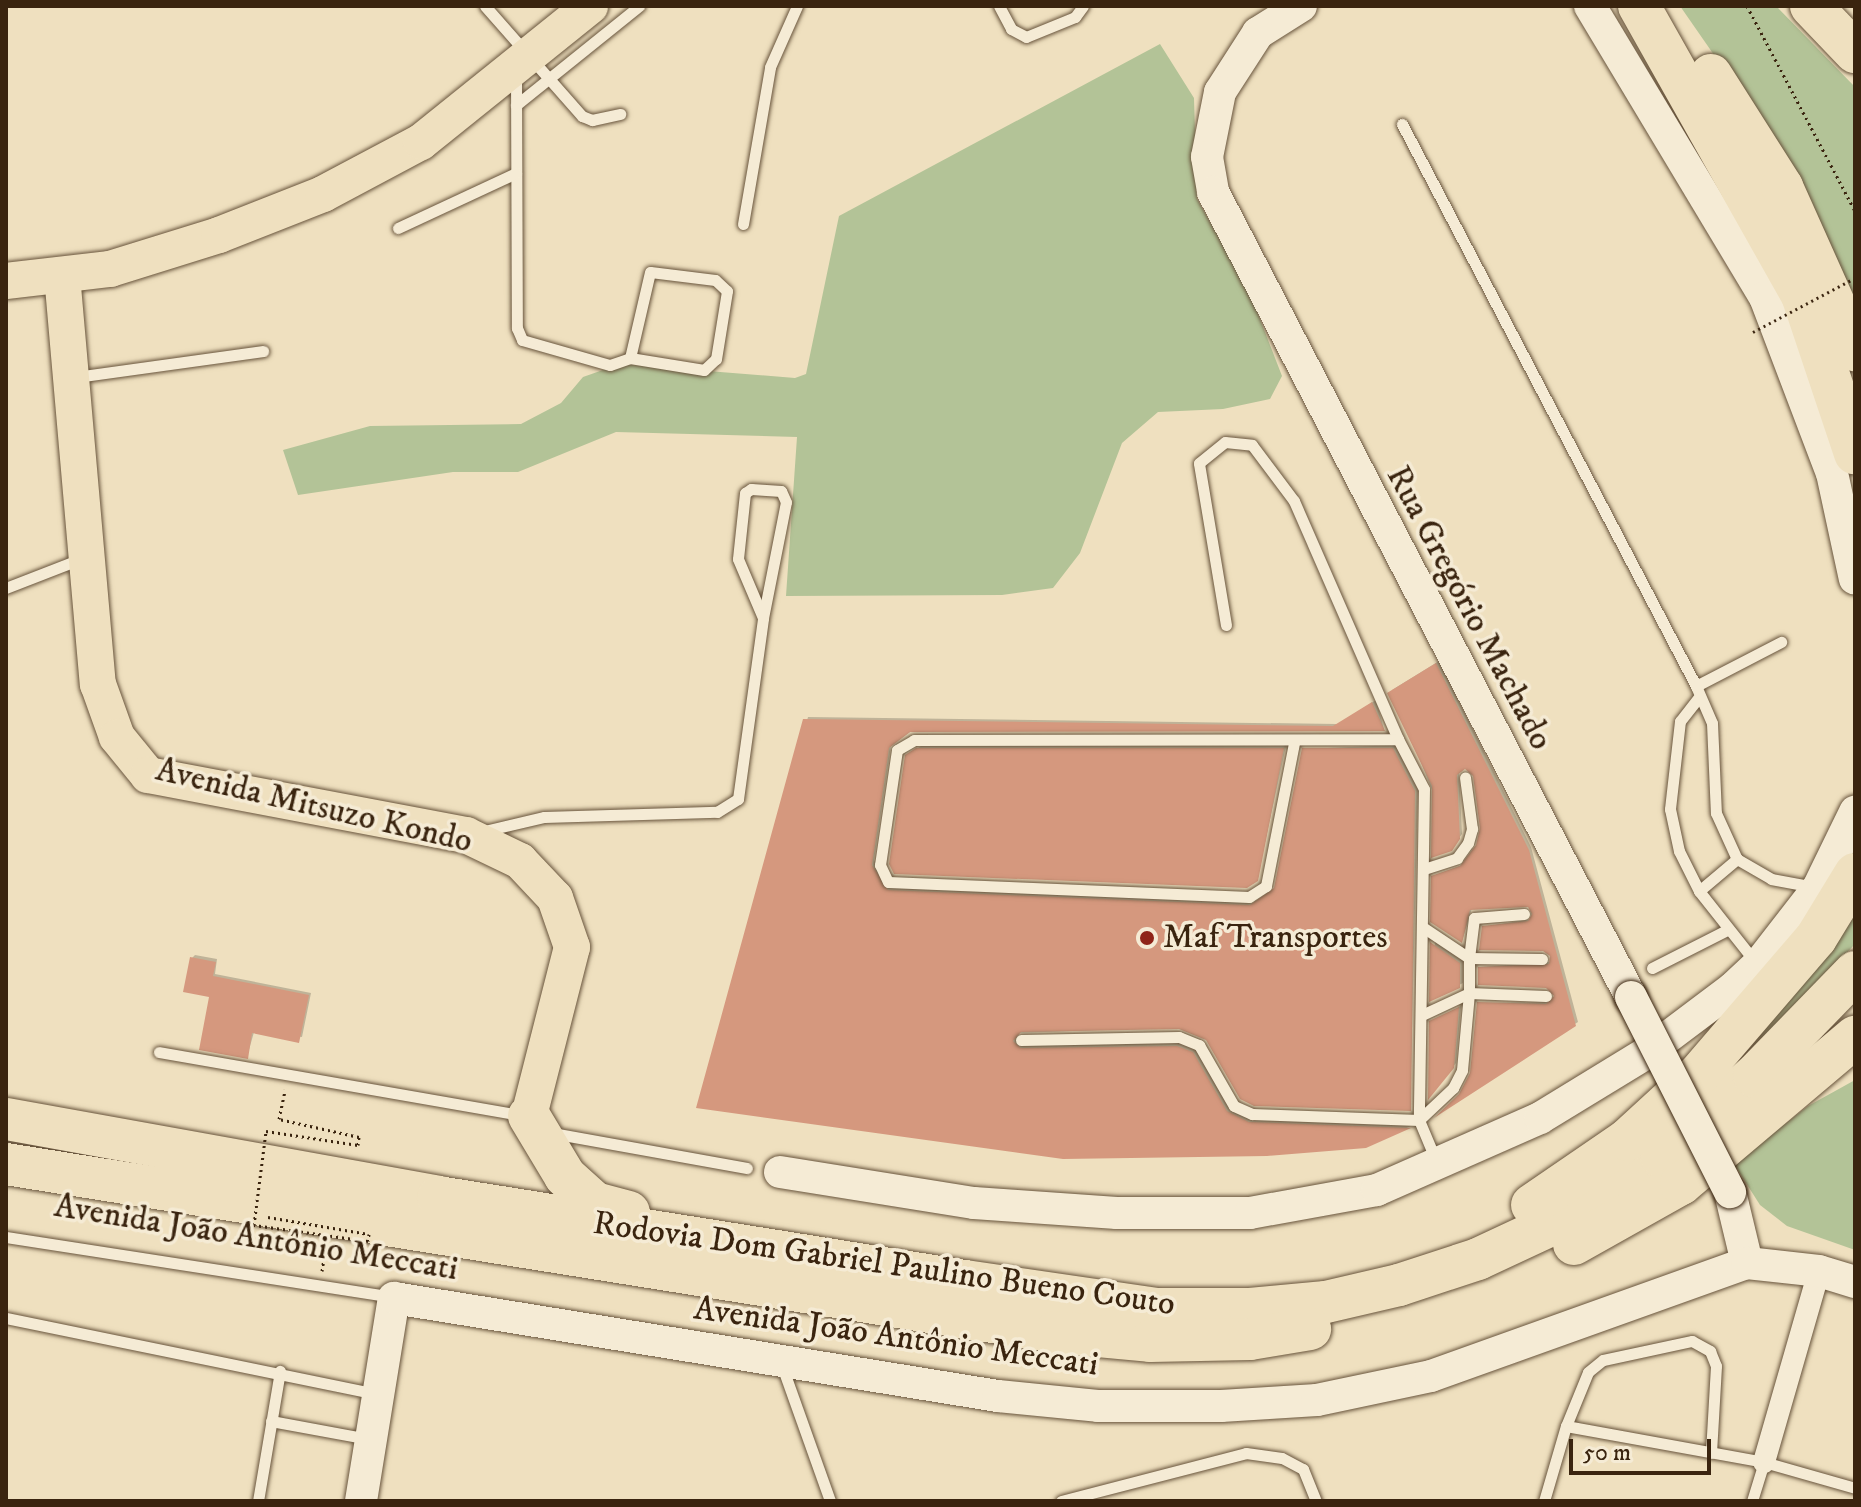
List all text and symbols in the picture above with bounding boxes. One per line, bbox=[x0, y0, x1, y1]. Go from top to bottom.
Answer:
street label: Rua Gregório Machado bbox=[1377, 459, 1561, 757]
street label: Avenida Mitsuzo Kondo bbox=[152, 750, 476, 862]
place label: Maf Transportes bbox=[1163, 918, 1388, 958]
marker: Maf Transportes bbox=[1138, 929, 1156, 947]
street label: Avenida João Antônio Meccati bbox=[51, 1186, 461, 1290]
street label: Rodovia Dom Gabriel Paulino Bueno Couto bbox=[590, 1203, 1178, 1325]
street label: Avenida João Antônio Meccati bbox=[691, 1288, 1101, 1386]
scale bar bbox=[1573, 1423, 1715, 1473]
text: 50 m bbox=[1583, 1438, 1631, 1468]

